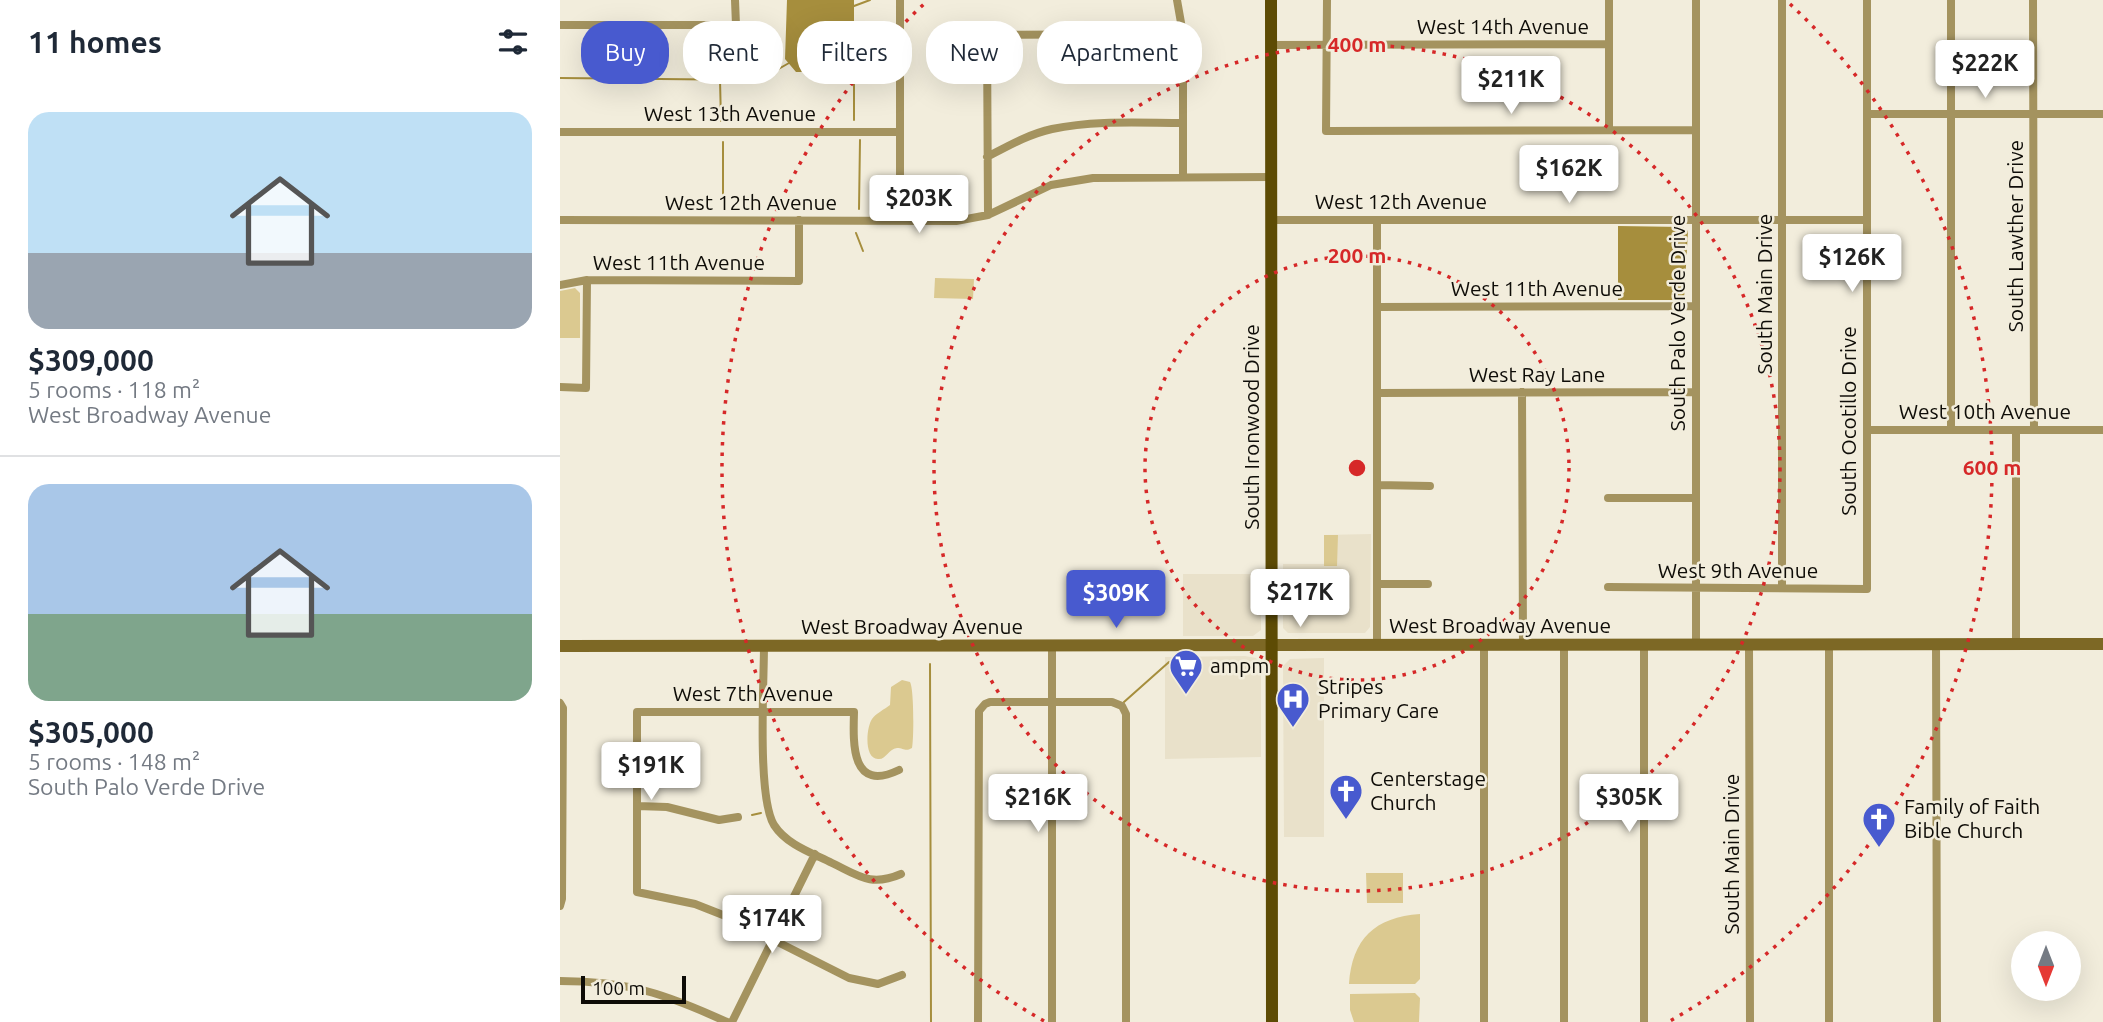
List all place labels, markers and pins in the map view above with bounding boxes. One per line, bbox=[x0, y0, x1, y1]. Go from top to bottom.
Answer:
pin: $222K bbox=[1936, 41, 2034, 100]
pin: $211K bbox=[1462, 57, 1560, 116]
pin: $162K bbox=[1520, 146, 1618, 205]
pin: $203K bbox=[870, 176, 968, 235]
pin: $126K bbox=[1803, 234, 1901, 294]
centre of rings bbox=[1345, 456, 1369, 480]
pin: $309K bbox=[1067, 570, 1165, 630]
pin: $217K bbox=[1251, 570, 1349, 629]
supermarket icon: ampm bbox=[1167, 647, 1205, 696]
place label: ampm bbox=[1210, 653, 1269, 677]
place label: Stripes Primary Care bbox=[1318, 674, 1439, 722]
hospital icon: Stripes Primary Care bbox=[1274, 680, 1312, 729]
pin: $191K bbox=[602, 742, 700, 802]
place label: Centerstage Church bbox=[1370, 766, 1486, 814]
church icon: Centerstage Church bbox=[1327, 772, 1365, 821]
pin: $216K bbox=[989, 774, 1087, 834]
pin: $305K bbox=[1580, 774, 1678, 834]
place label: Family of Faith Bible Church bbox=[1904, 794, 2040, 842]
church icon: Family of Faith Bible Church bbox=[1860, 800, 1898, 849]
pin: $174K bbox=[723, 895, 821, 955]

